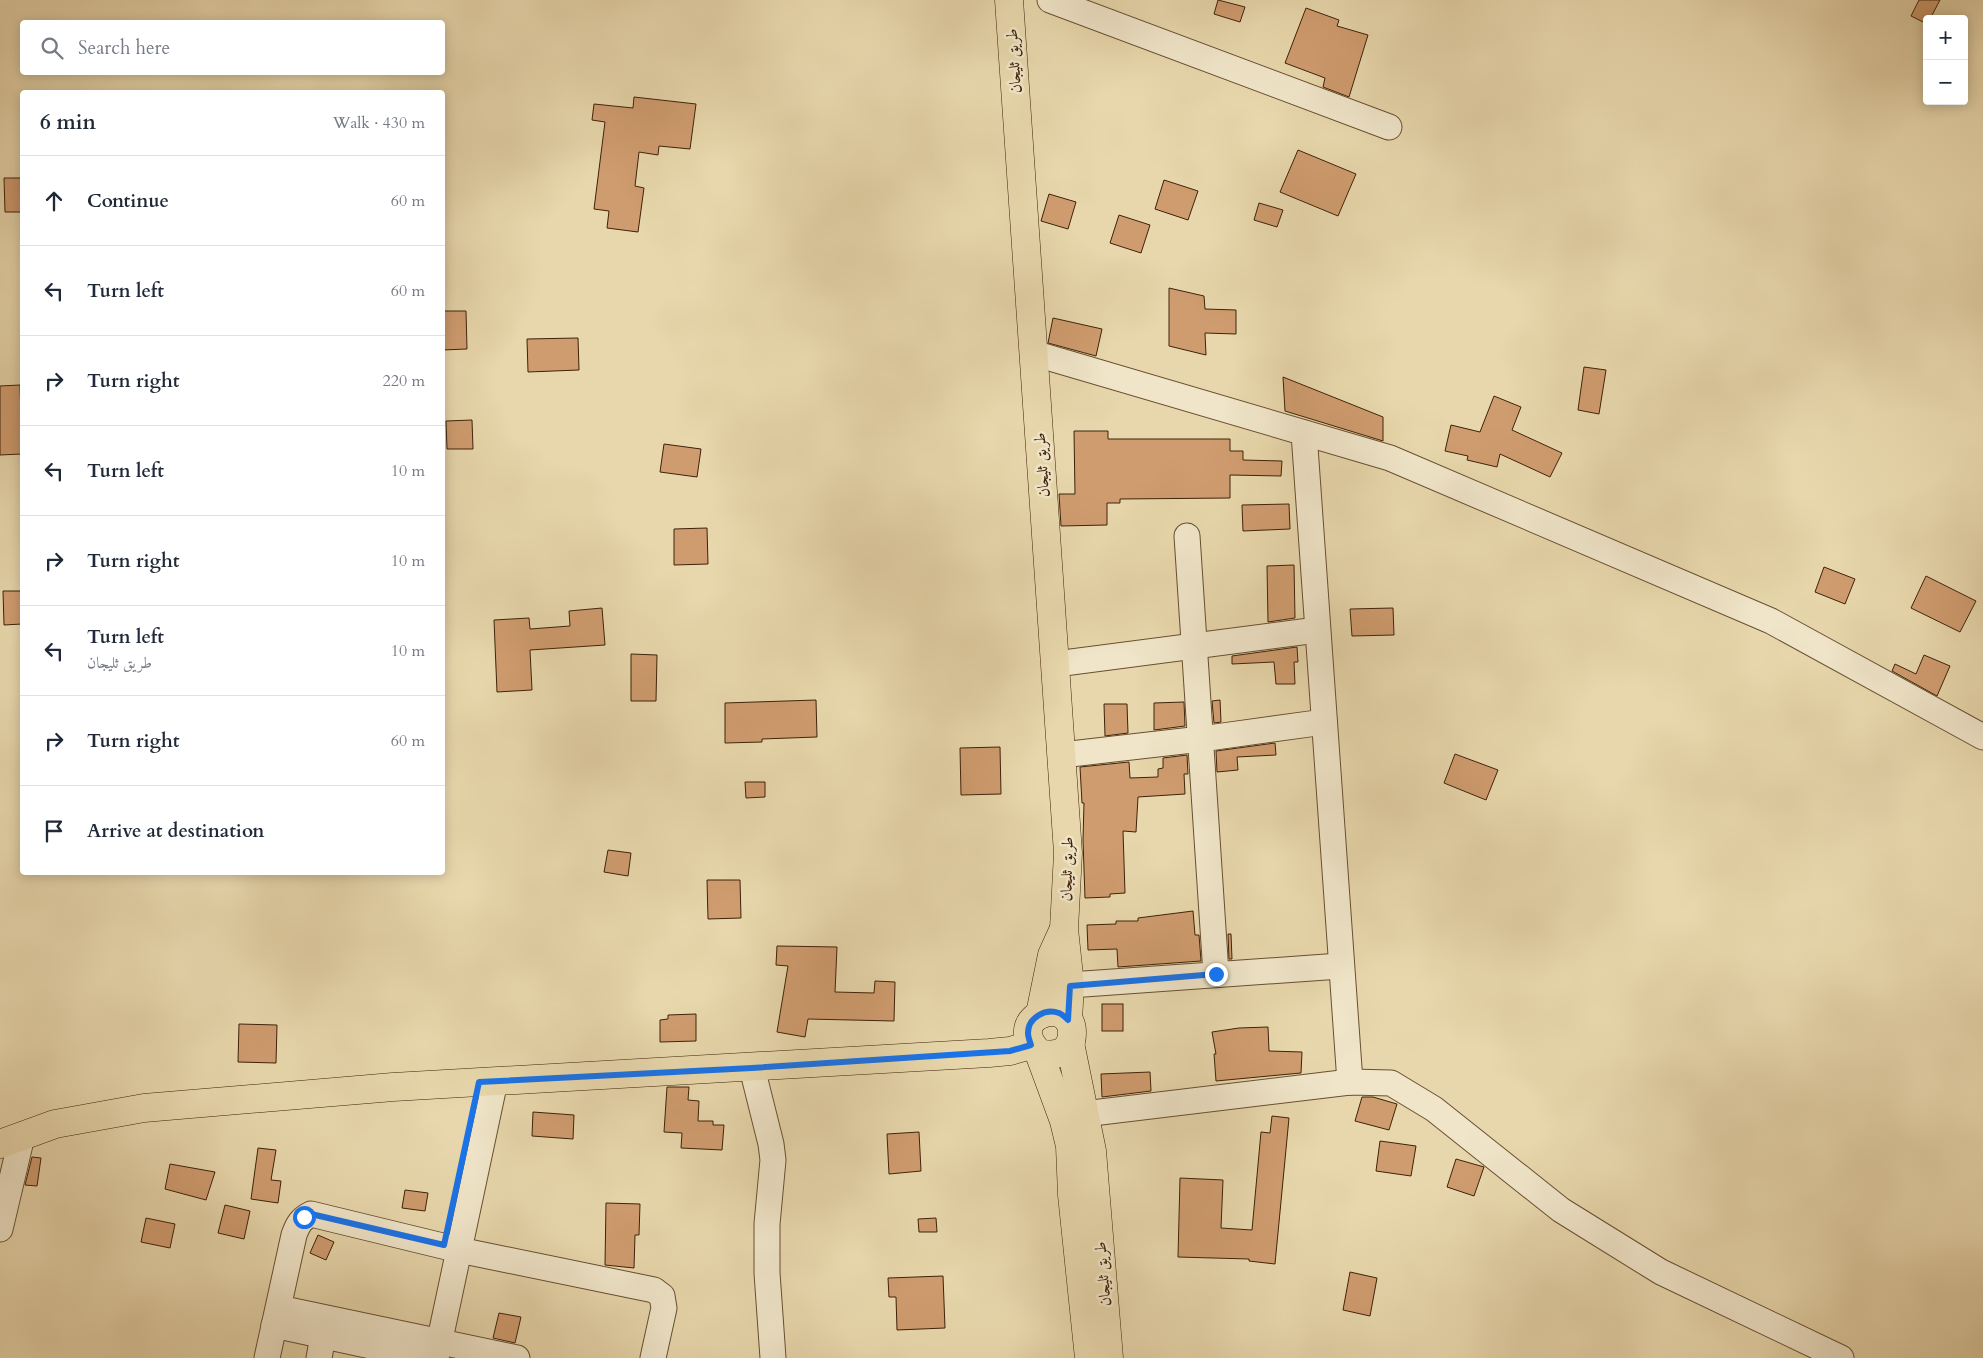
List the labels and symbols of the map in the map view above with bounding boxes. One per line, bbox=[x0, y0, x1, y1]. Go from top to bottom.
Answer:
street label: طريق ثليجان bbox=[1001, 28, 1027, 94]
street label: طريق ثليجان bbox=[1029, 432, 1055, 498]
street label: طريق ثليجان bbox=[1055, 836, 1079, 902]
route end bbox=[1205, 963, 1228, 986]
route start bbox=[293, 1206, 316, 1229]
street label: طريق ثليجان bbox=[1089, 1241, 1117, 1307]

